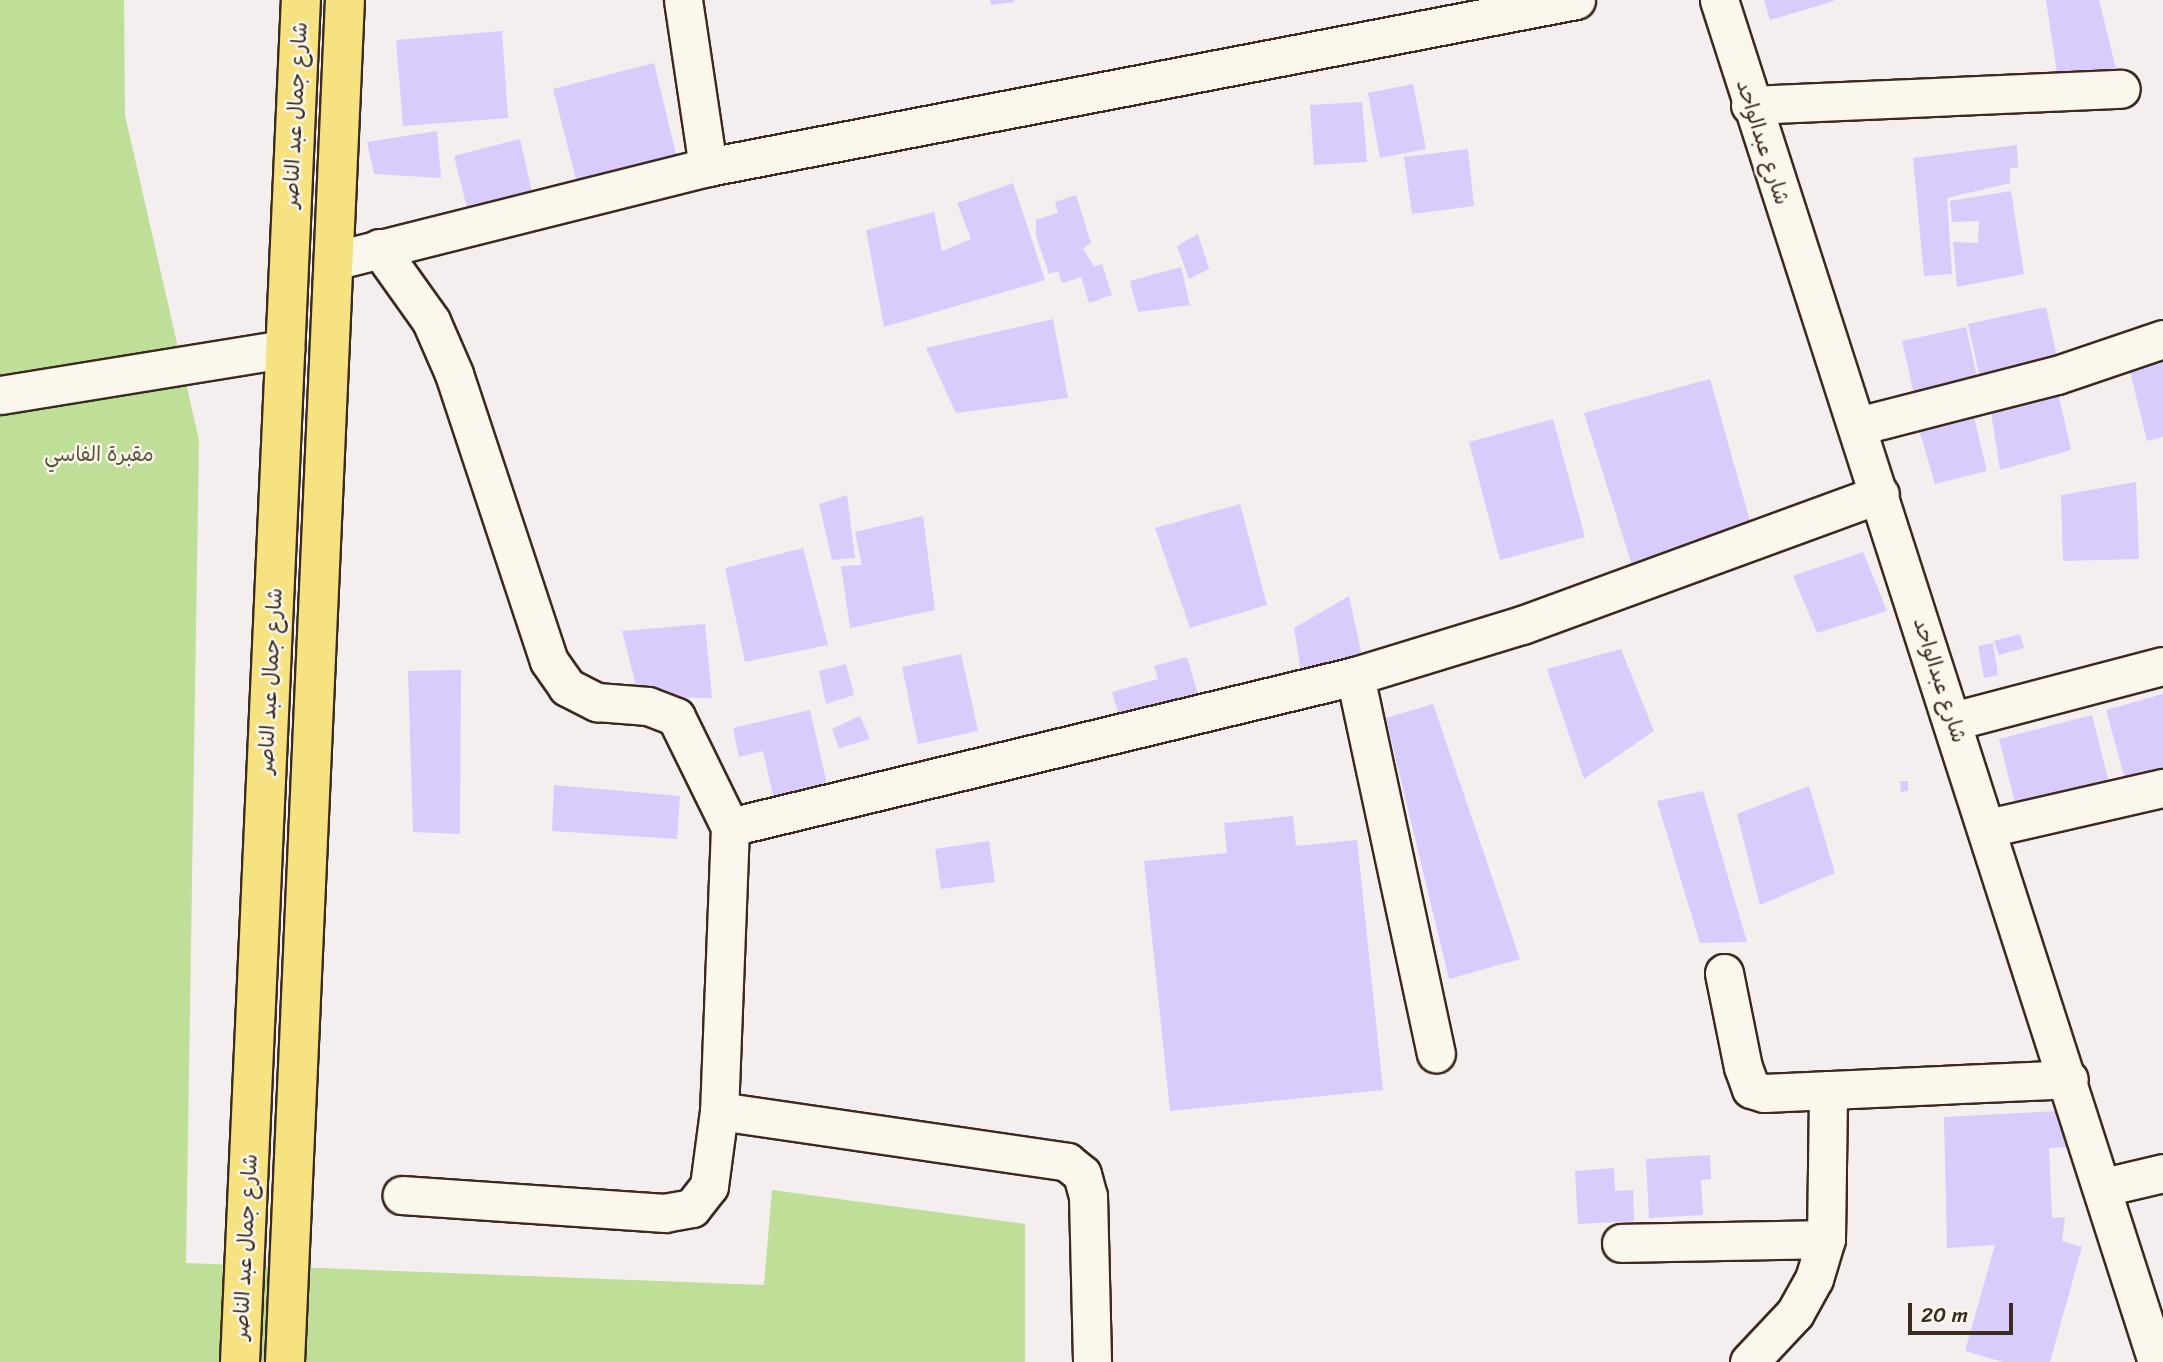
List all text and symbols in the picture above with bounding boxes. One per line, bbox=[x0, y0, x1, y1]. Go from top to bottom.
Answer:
street label: شارع جمال عبد الناصر bbox=[278, 21, 312, 209]
street label: شارع عبدالواحد bbox=[1731, 76, 1795, 208]
park label: مقبرة الفاسي bbox=[44, 441, 154, 467]
street label: شارع جمال عبد الناصر bbox=[253, 587, 287, 775]
street label: شارع عبدالواحد bbox=[1908, 614, 1972, 746]
street label: شارع جمال عبد الناصر bbox=[228, 1153, 262, 1341]
scale bar bbox=[1911, 1288, 2016, 1332]
text: 20 m bbox=[1921, 1296, 1968, 1334]

